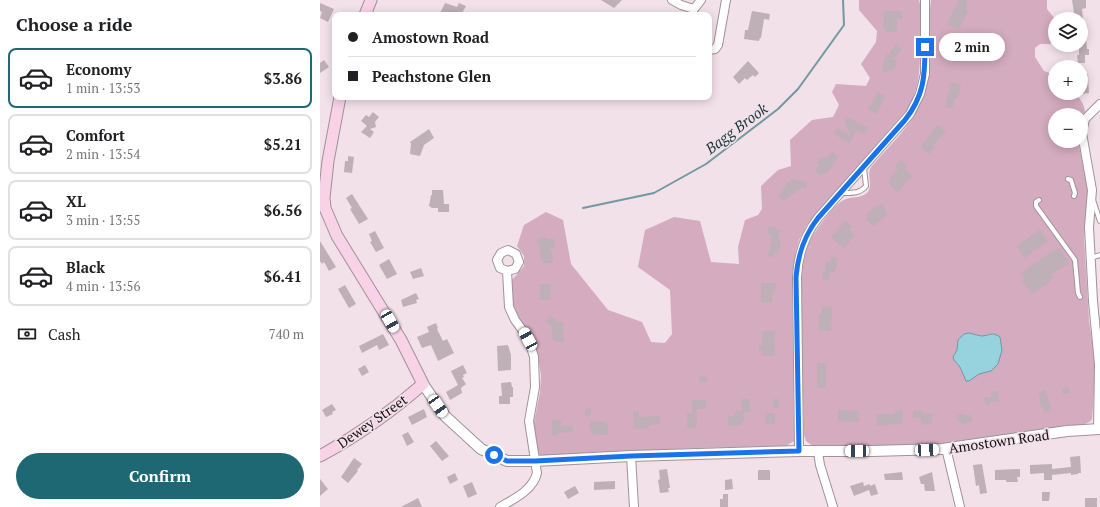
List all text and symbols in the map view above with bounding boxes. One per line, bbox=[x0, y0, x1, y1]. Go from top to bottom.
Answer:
text: Choose a ride bbox=[16, 12, 132, 36]
map controls bbox=[1048, 12, 1088, 148]
button: layers bbox=[1048, 12, 1088, 52]
text: Amostown Road bbox=[372, 27, 489, 47]
callout: 2 min bbox=[939, 33, 1005, 61]
route end bbox=[916, 38, 934, 56]
text: 2 min bbox=[954, 38, 990, 56]
text: Economy bbox=[66, 59, 131, 79]
icon: car bbox=[18, 60, 54, 96]
button: + bbox=[1048, 60, 1088, 100]
text: Peachstone Glen bbox=[372, 66, 491, 86]
text: $3.86 bbox=[264, 68, 302, 88]
text: 1 min · 13:53 bbox=[66, 79, 140, 97]
water label: Bagg Brook bbox=[700, 98, 772, 159]
button: − bbox=[1048, 108, 1088, 148]
text: Comfort bbox=[66, 125, 125, 145]
icon: car bbox=[18, 126, 54, 162]
text: $5.21 bbox=[264, 134, 302, 154]
text: 2 min · 13:54 bbox=[66, 145, 140, 163]
text: XL bbox=[66, 191, 86, 211]
icon: car bbox=[18, 192, 54, 228]
text: $6.56 bbox=[264, 200, 302, 220]
text: 3 min · 13:55 bbox=[66, 211, 140, 229]
text: Black bbox=[66, 257, 105, 277]
icon: car bbox=[18, 258, 54, 294]
text: $6.41 bbox=[264, 266, 302, 286]
text: 4 min · 13:56 bbox=[66, 277, 140, 295]
car bbox=[379, 308, 401, 334]
icon: cash bbox=[16, 323, 38, 345]
text: Cash bbox=[48, 324, 81, 344]
text: 740 m bbox=[269, 325, 304, 343]
car bbox=[517, 326, 539, 352]
street label: Dewey Street bbox=[333, 389, 412, 452]
car bbox=[426, 393, 450, 419]
street label: Amostown Road bbox=[947, 425, 1051, 457]
car bbox=[915, 443, 939, 457]
car bbox=[845, 445, 869, 457]
route start bbox=[485, 446, 503, 464]
button: Confirm bbox=[16, 453, 304, 499]

